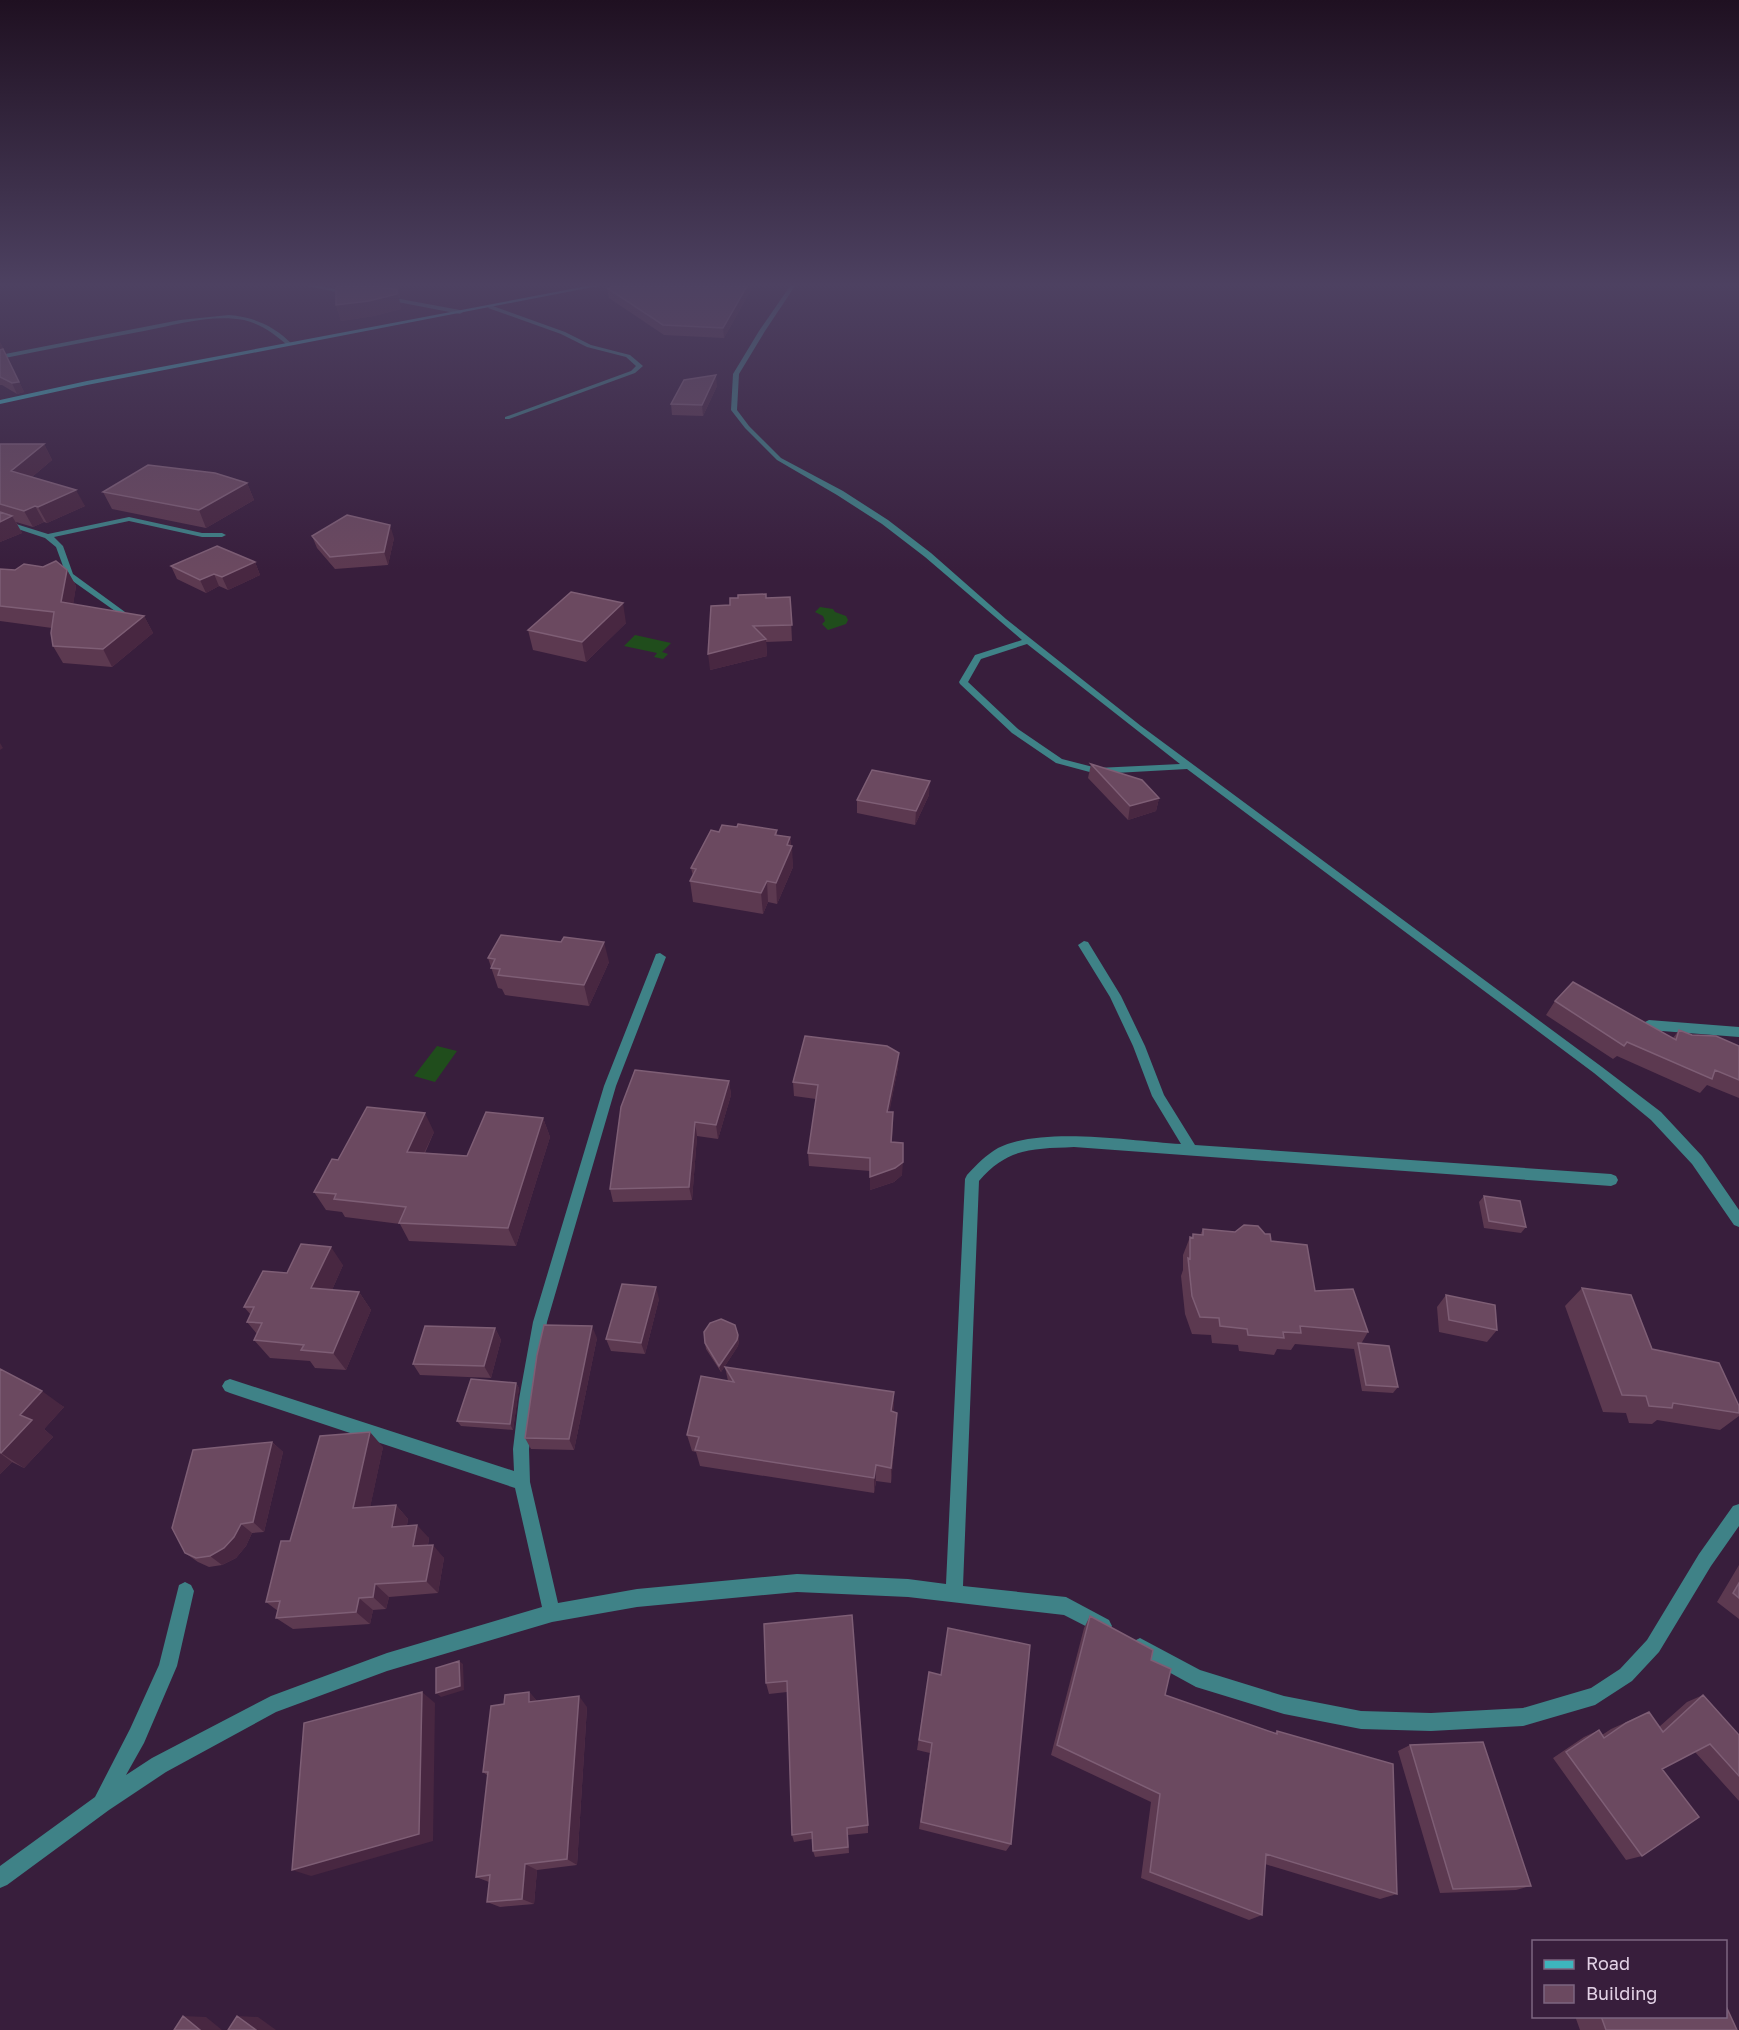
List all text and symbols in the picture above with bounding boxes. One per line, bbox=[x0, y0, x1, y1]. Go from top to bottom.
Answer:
legend bbox=[1532, 1940, 1727, 2018]
text: Road bbox=[1586, 1952, 1630, 1974]
text: Building bbox=[1586, 1982, 1657, 2004]

